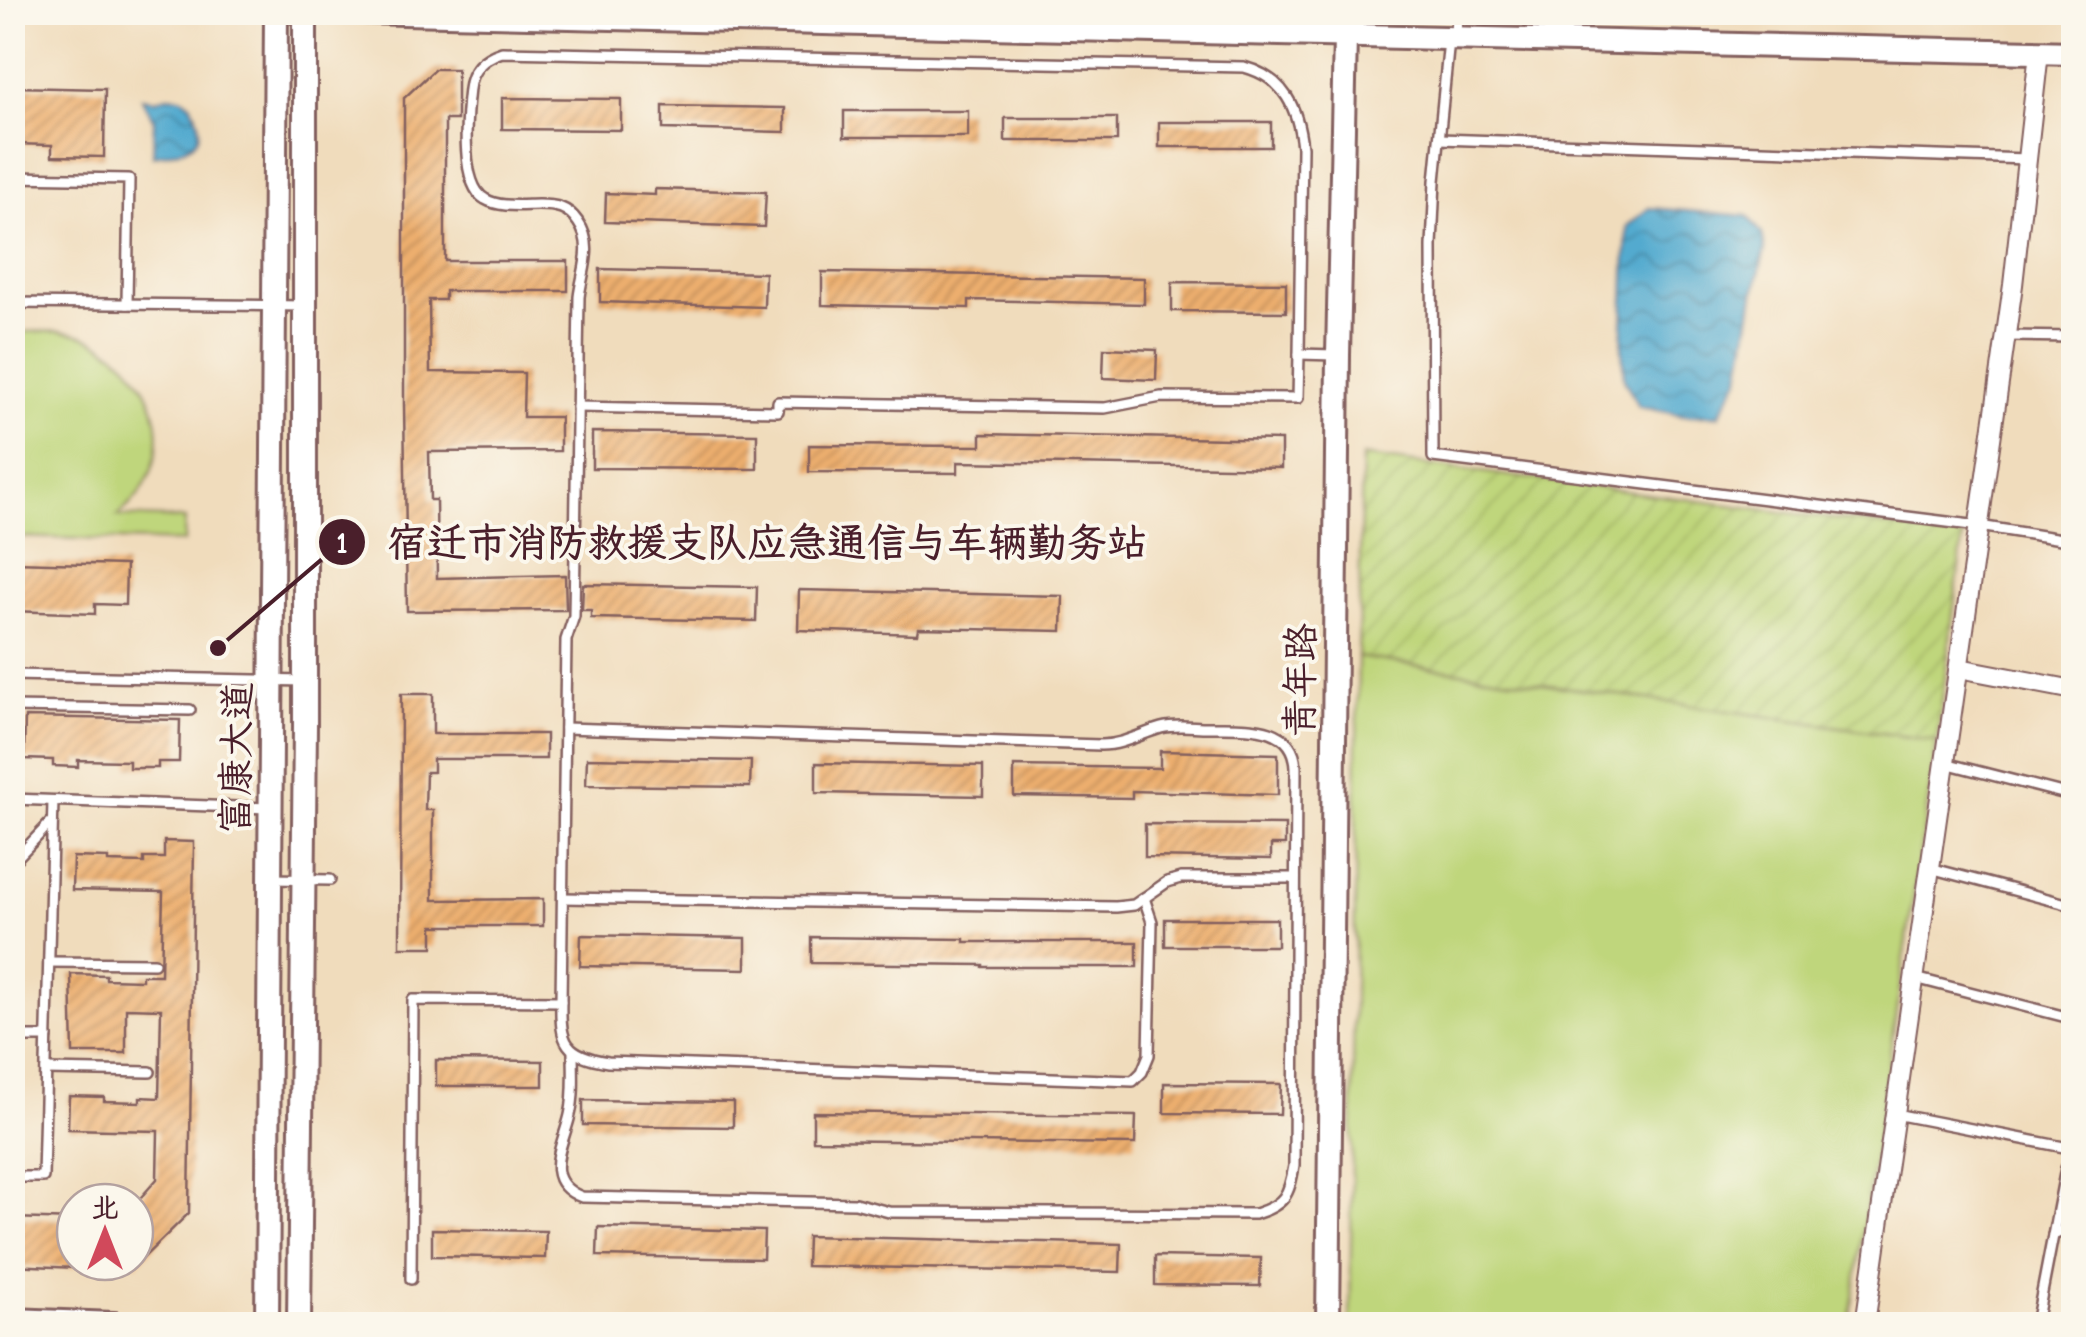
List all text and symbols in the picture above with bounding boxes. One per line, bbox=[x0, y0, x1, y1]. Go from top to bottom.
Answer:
callout: 宿迁市消防救援支队应急通信与车辆勤务站 bbox=[317, 507, 1167, 577]
text: 宿迁市消防救援支队应急通信与车辆勤务站 bbox=[387, 520, 1147, 566]
text: 1 bbox=[336, 526, 348, 561]
street label: 青年路 bbox=[1278, 623, 1324, 737]
street label: 富康大道 bbox=[214, 682, 260, 834]
north arrow bbox=[55, 1182, 155, 1282]
text: 北 bbox=[91, 1192, 119, 1224]

